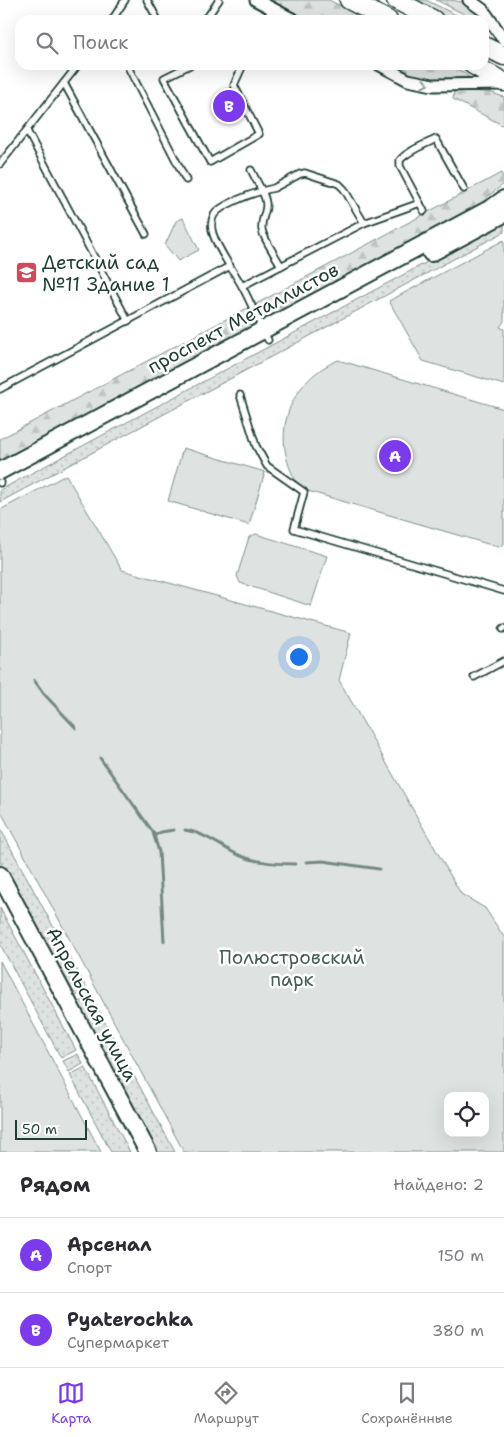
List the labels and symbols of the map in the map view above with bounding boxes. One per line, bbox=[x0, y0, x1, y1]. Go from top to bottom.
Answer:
one-way arrow bbox=[421, 78, 429, 88]
pin: B bbox=[213, 87, 245, 125]
place label: Детский сад №11 Здание 1 bbox=[42, 250, 170, 297]
street label: проспект Металлистов bbox=[143, 257, 343, 379]
school or university icon: Детский сад №11 Здание 1 bbox=[14, 261, 38, 285]
pin: A bbox=[379, 437, 411, 475]
your location bbox=[286, 644, 312, 670]
street label: Апрельская улица bbox=[41, 922, 143, 1086]
park label: Полюстровский парк bbox=[219, 945, 365, 992]
scale bar bbox=[15, 1117, 88, 1140]

